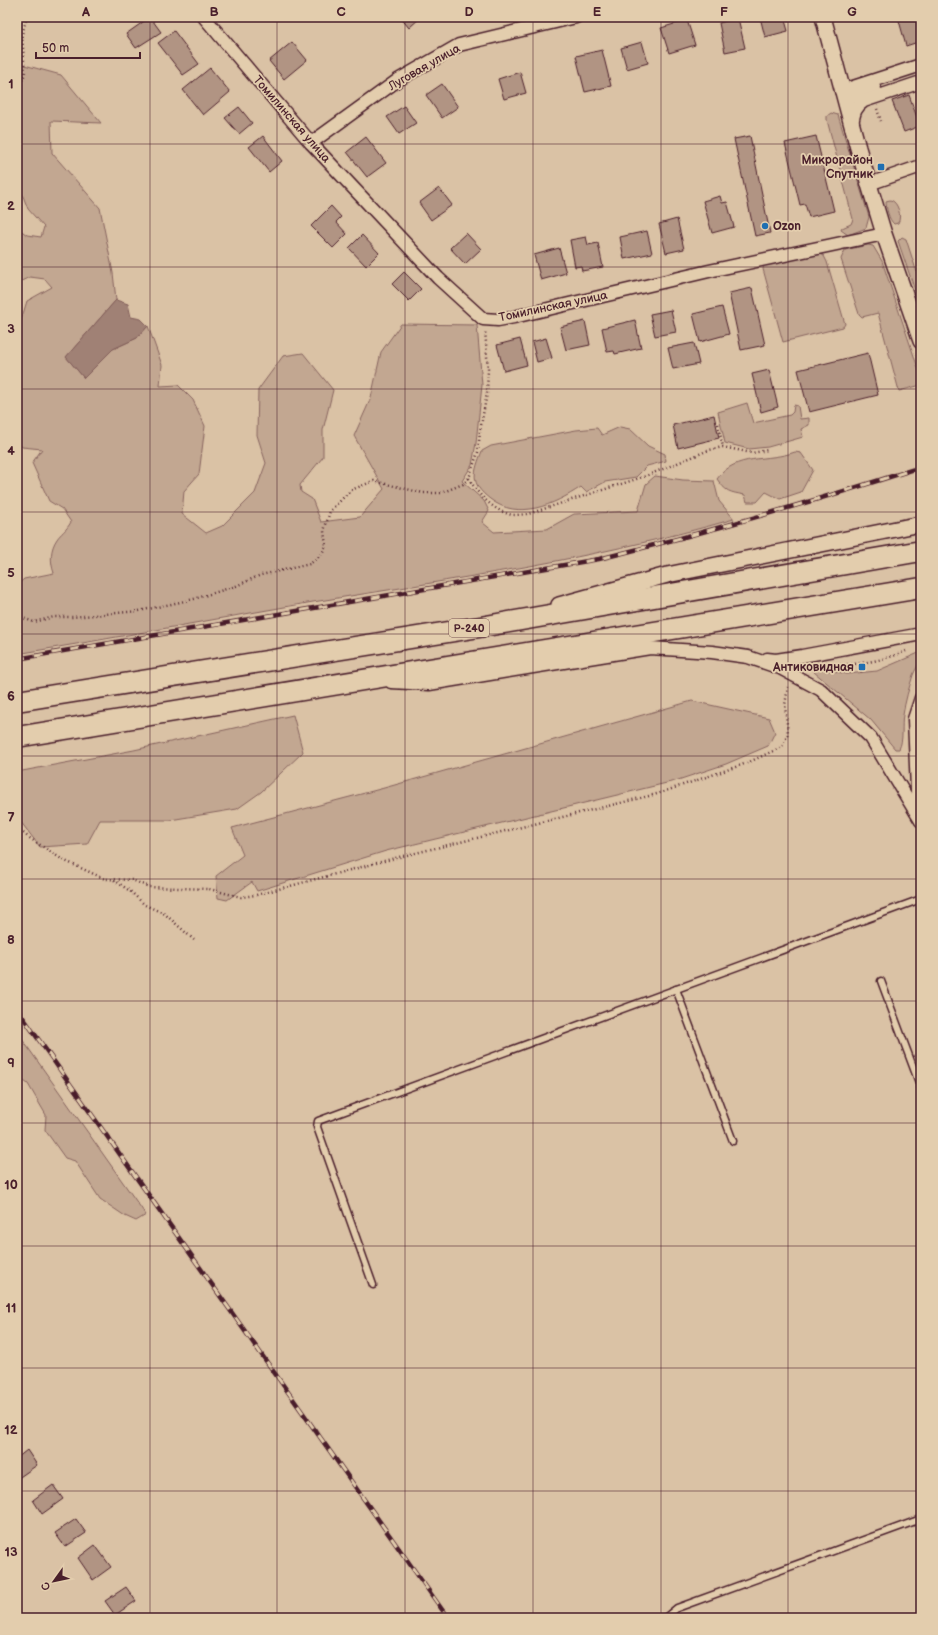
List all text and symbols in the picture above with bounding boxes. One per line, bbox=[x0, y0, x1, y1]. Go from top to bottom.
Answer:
text: A bbox=[81, 4, 90, 20]
text: B bbox=[209, 4, 219, 20]
text: C bbox=[336, 4, 346, 20]
text: D bbox=[464, 4, 474, 20]
text: E bbox=[593, 4, 602, 20]
text: F bbox=[720, 4, 728, 20]
text: G bbox=[847, 4, 857, 20]
scale bar bbox=[36, 34, 140, 60]
text: 50 m bbox=[42, 41, 69, 56]
street label: Луговая улица bbox=[385, 41, 463, 95]
street label: Томилинская улица bbox=[250, 73, 334, 166]
text: 1 bbox=[8, 76, 14, 92]
place label: Микрорайон Спутник bbox=[801, 153, 873, 182]
marker: Микрорайон Спутник bbox=[876, 162, 886, 172]
text: 2 bbox=[7, 198, 15, 214]
place label: Ozon bbox=[773, 219, 801, 234]
marker: Ozon bbox=[760, 221, 770, 231]
street label: Томилинская улица bbox=[498, 288, 609, 325]
text: 3 bbox=[7, 321, 15, 337]
text: 4 bbox=[7, 443, 15, 459]
text: 5 bbox=[7, 565, 15, 581]
road number: Р-240 bbox=[449, 619, 489, 637]
place label: Антиковидная bbox=[772, 660, 854, 675]
marker: Антиковидная bbox=[857, 662, 867, 672]
text: 6 bbox=[7, 688, 15, 704]
text: 7 bbox=[7, 810, 15, 826]
text: 8 bbox=[7, 932, 15, 948]
text: 9 bbox=[7, 1055, 15, 1071]
text: 10 bbox=[4, 1177, 18, 1193]
text: 11 bbox=[6, 1300, 16, 1316]
text: 12 bbox=[4, 1422, 18, 1438]
text: 13 bbox=[4, 1544, 18, 1560]
north arrow bbox=[34, 1561, 74, 1601]
text: С bbox=[38, 1579, 54, 1593]

